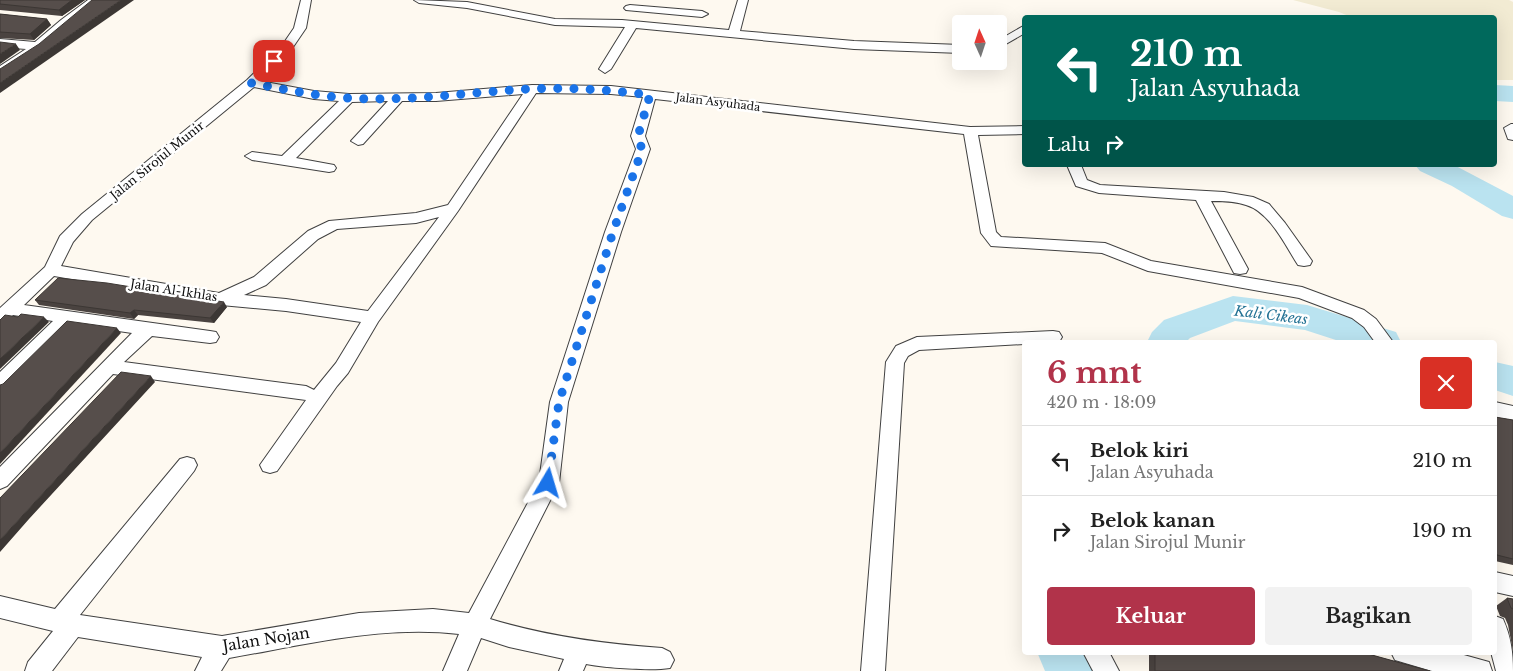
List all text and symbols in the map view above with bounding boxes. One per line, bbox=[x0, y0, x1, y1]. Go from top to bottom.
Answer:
north arrow bbox=[952, 15, 1008, 70]
map controls bbox=[952, 15, 1007, 70]
text: 210 m bbox=[1130, 32, 1243, 75]
icon: left bbox=[1047, 35, 1112, 100]
pin bbox=[253, 40, 295, 82]
icon: arrive bbox=[260, 47, 288, 75]
text: Jalan Asyuhada bbox=[1130, 75, 1300, 102]
street label: Jalan Asyuhada bbox=[673, 90, 762, 114]
street label: Jalan Sirojul Munir bbox=[105, 117, 207, 204]
icon: right bbox=[1100, 130, 1128, 158]
text: Lalu bbox=[1047, 133, 1090, 156]
street label: Jalan Al-Ikhlas bbox=[127, 275, 219, 304]
water label: Kali Cikeas bbox=[1232, 301, 1309, 328]
text: 6 mnt bbox=[1047, 354, 1142, 391]
button: close bbox=[1420, 357, 1472, 409]
text: 420 m · 18:09 bbox=[1047, 392, 1156, 412]
text: Belok kiri bbox=[1090, 439, 1189, 462]
icon: left bbox=[1047, 447, 1075, 475]
text: 210 m bbox=[1412, 449, 1472, 472]
position arrow bbox=[521, 456, 573, 508]
text: Jalan Asyuhada bbox=[1090, 462, 1214, 482]
text: Belok kanan bbox=[1090, 509, 1215, 532]
icon: right bbox=[1047, 517, 1075, 545]
text: 190 m bbox=[1412, 519, 1472, 542]
text: Jalan Sirojul Munir bbox=[1090, 532, 1245, 552]
button: Keluar bbox=[1047, 587, 1255, 645]
button: Bagikan bbox=[1265, 587, 1472, 645]
street label: Jalan Nojan bbox=[219, 623, 311, 656]

